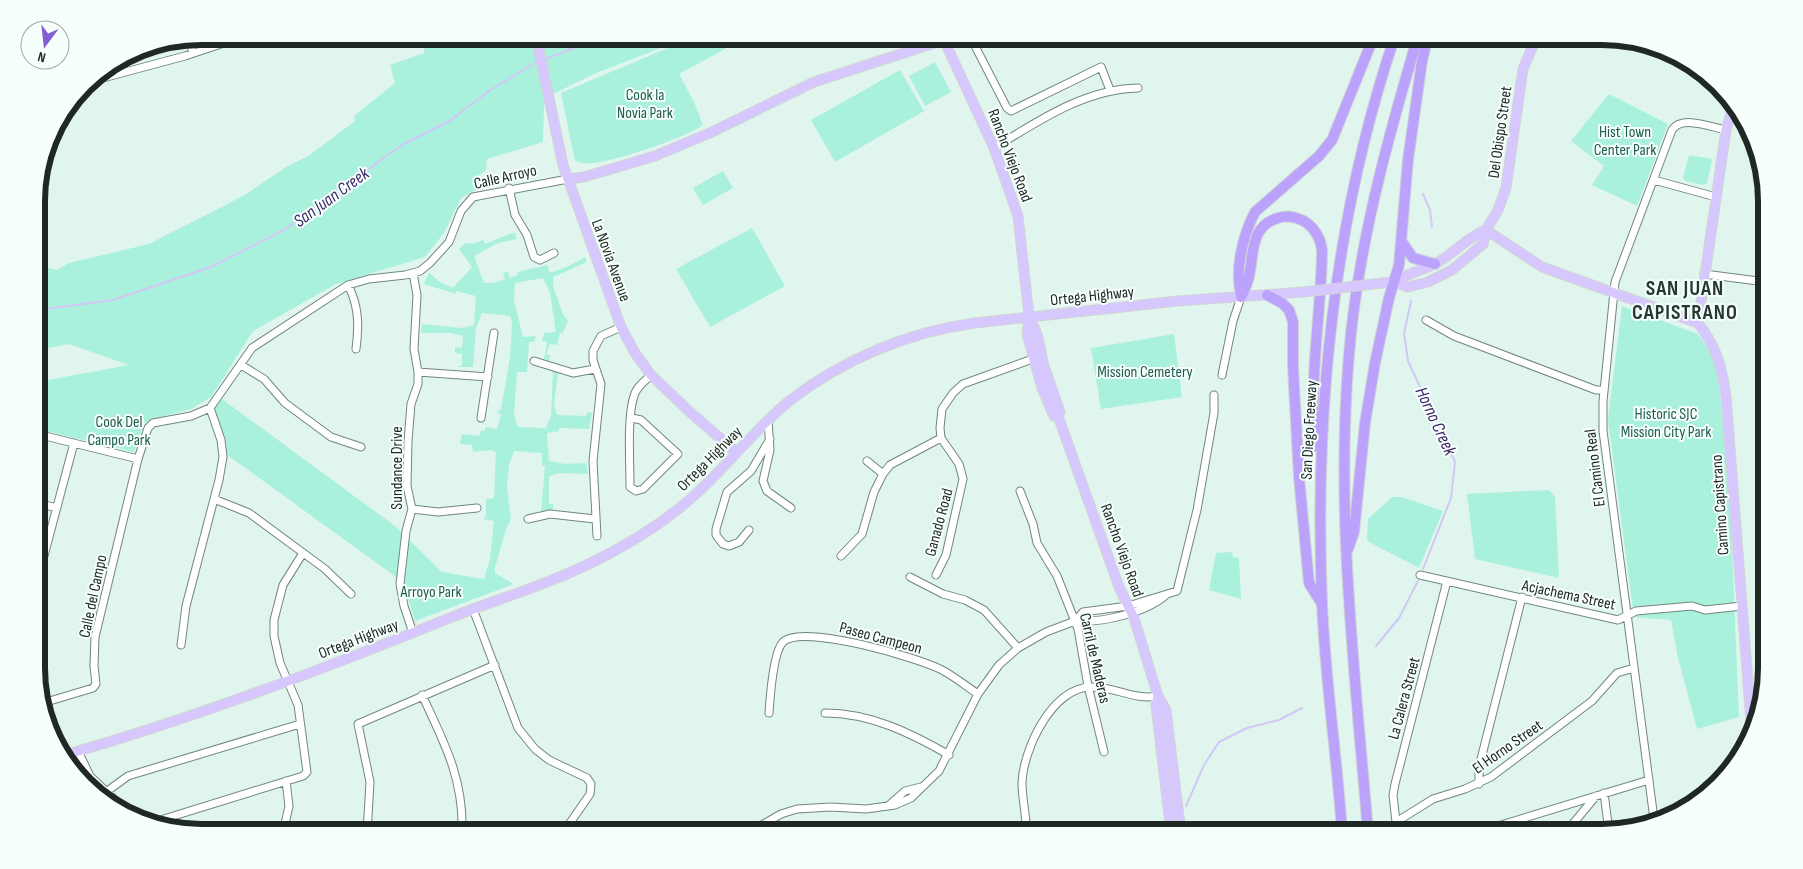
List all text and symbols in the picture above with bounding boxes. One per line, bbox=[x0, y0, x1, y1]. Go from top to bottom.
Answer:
north arrow bbox=[20, 20, 70, 70]
text: N bbox=[36, 48, 48, 66]
street label: Del Obispo Street bbox=[1485, 85, 1516, 179]
park label: Cook la Novia Park bbox=[617, 86, 673, 123]
street label: Rancho Viejo Road bbox=[983, 106, 1036, 205]
park label: Hist Town Center Park bbox=[1594, 123, 1656, 160]
street label: Calle Arroyo bbox=[472, 161, 539, 194]
water label: San Juan Creek bbox=[290, 162, 374, 232]
street label: La Novia Avenue bbox=[587, 217, 634, 304]
district label: SAN JUAN CAPISTRANO bbox=[1632, 276, 1738, 325]
street label: Ortega Highway bbox=[1049, 283, 1135, 310]
park label: Mission Cemetery bbox=[1097, 363, 1193, 382]
street label: San Diego Freeway bbox=[1297, 380, 1322, 480]
water label: Horno Creek bbox=[1411, 384, 1461, 460]
park label: Historic SJC Mission City Park bbox=[1621, 405, 1711, 442]
park label: Cook Del Campo Park bbox=[87, 413, 151, 450]
street label: Ortega Highway bbox=[674, 423, 747, 496]
street label: Sundance Drive bbox=[388, 426, 407, 510]
street label: El Camino Real bbox=[1581, 428, 1610, 508]
street label: Camino Capistrano bbox=[1708, 454, 1733, 556]
street label: Ganado Road bbox=[921, 486, 958, 558]
street label: Rancho Viejo Road bbox=[1096, 501, 1147, 600]
street label: Calle del Campo bbox=[75, 553, 112, 640]
street label: Acjachema Street bbox=[1519, 576, 1617, 615]
park label: Arroyo Park bbox=[399, 583, 462, 602]
street label: Carril de Maderas bbox=[1075, 611, 1114, 706]
street label: Ortega Highway bbox=[316, 615, 401, 663]
street label: Paseo Campeon bbox=[837, 618, 924, 659]
street label: La Calera Street bbox=[1384, 655, 1425, 742]
street label: El Horno Street bbox=[1469, 716, 1547, 778]

